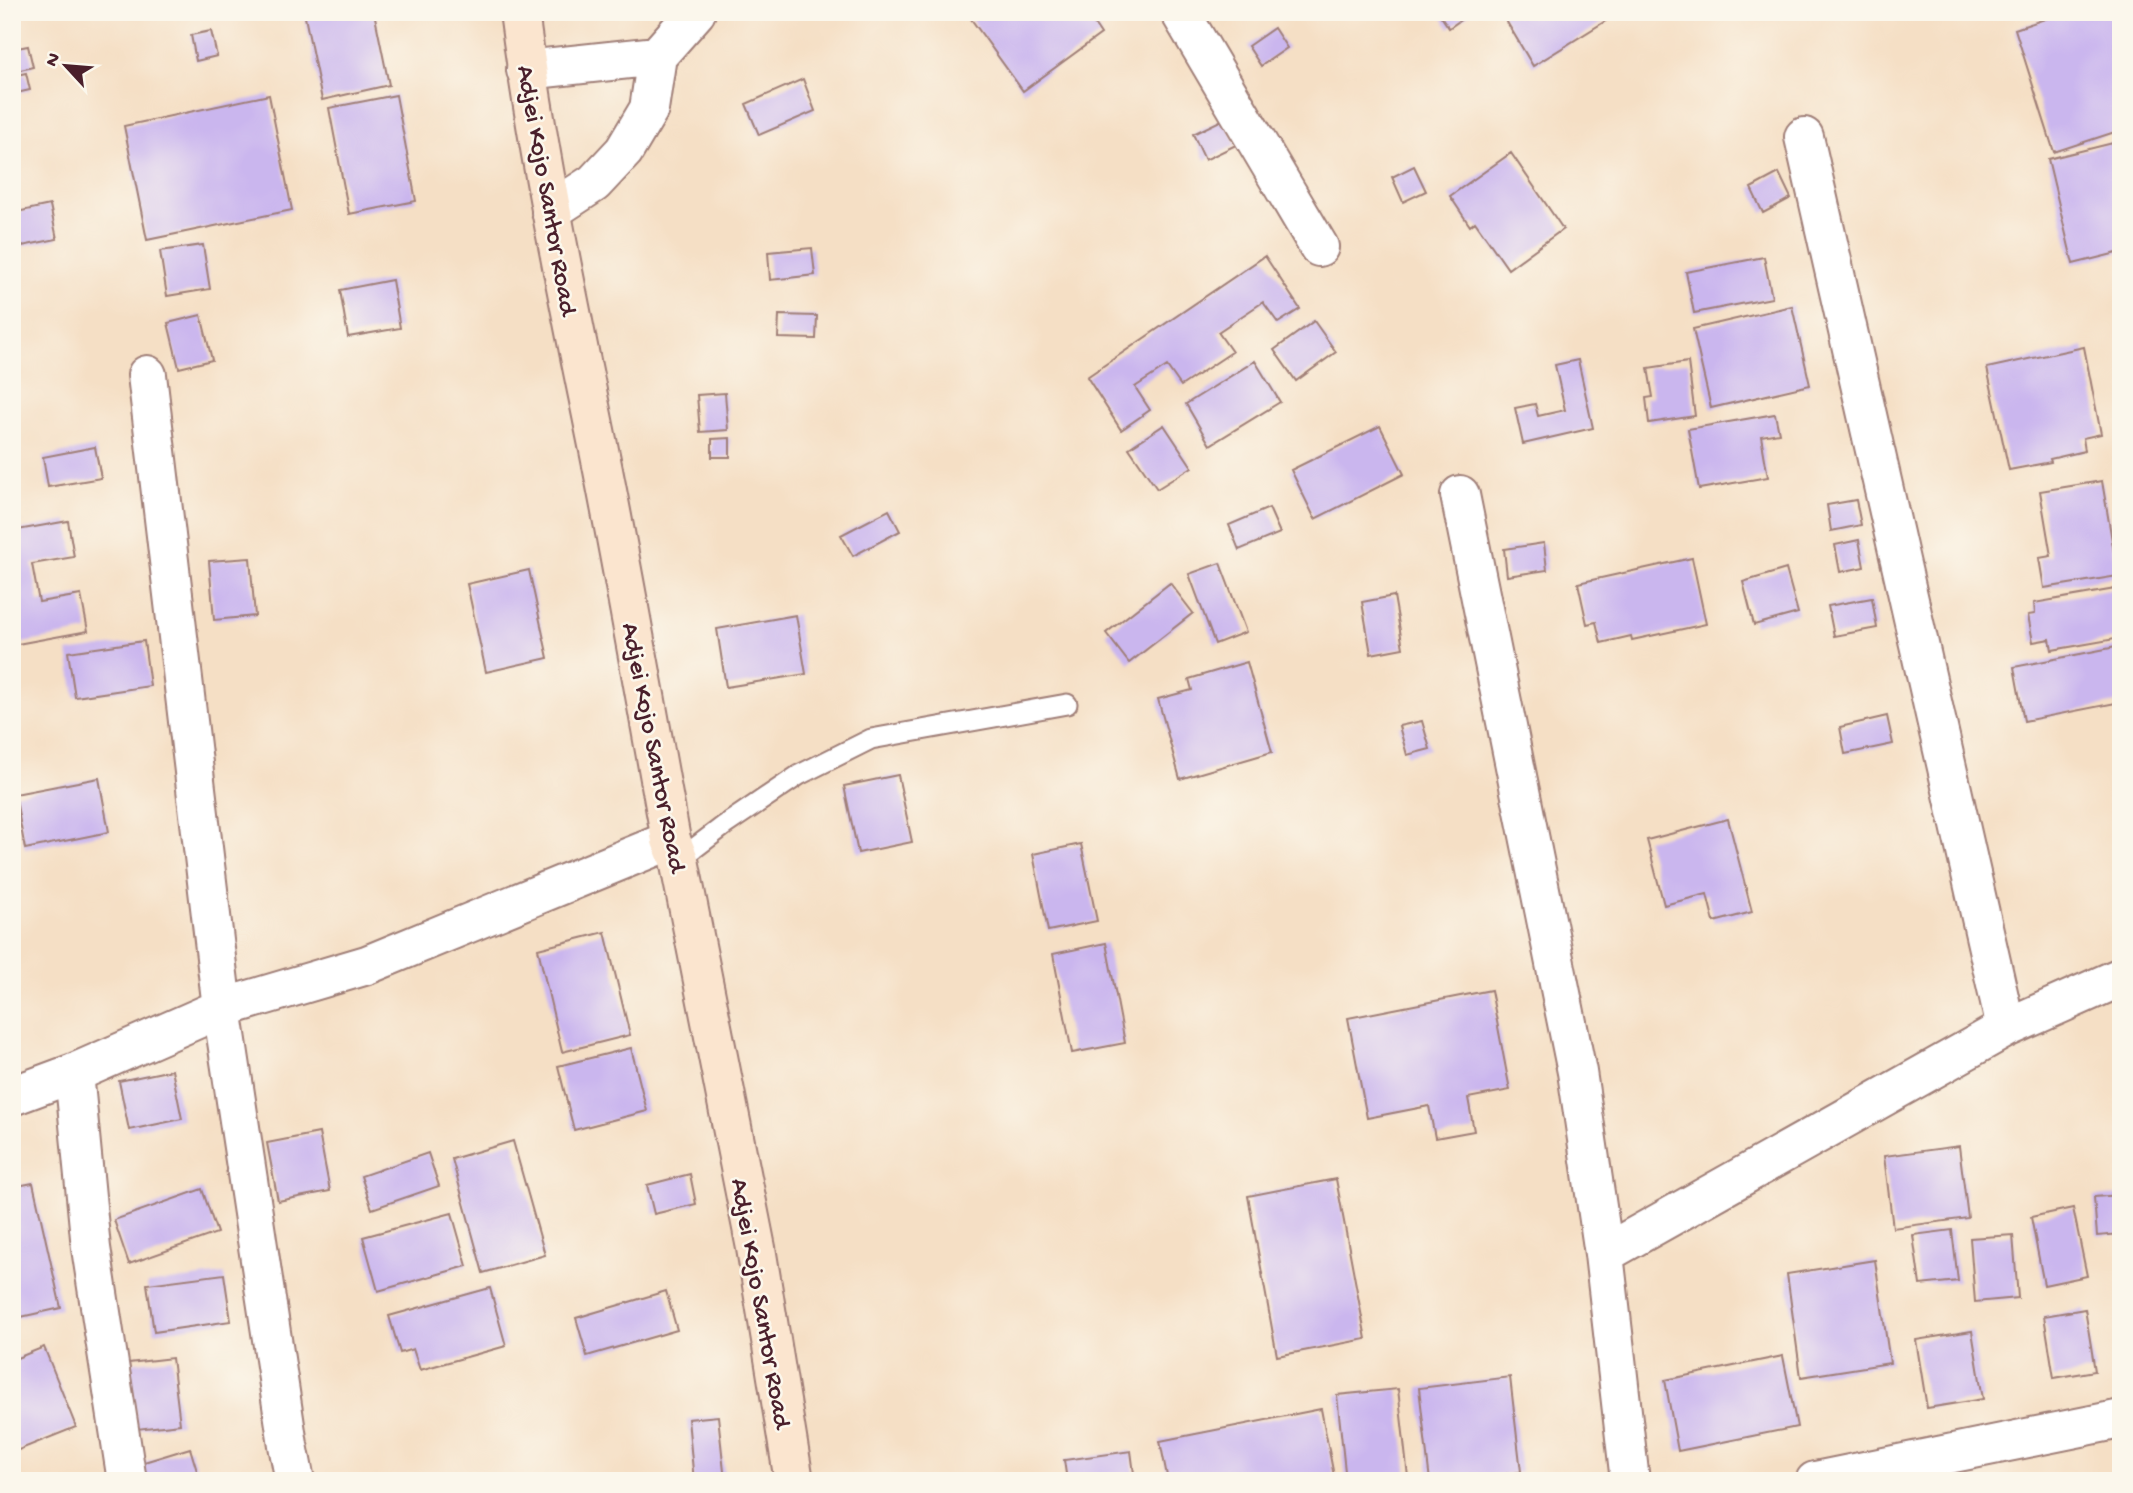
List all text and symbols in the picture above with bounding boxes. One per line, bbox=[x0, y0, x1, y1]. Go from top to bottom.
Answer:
north arrow bbox=[32, 32, 102, 102]
text: N bbox=[41, 49, 67, 71]
street label: Adjei Kojo Santor Road bbox=[507, 63, 582, 320]
street label: Adjei Kojo Santor Road bbox=[612, 620, 691, 877]
street label: Adjei Kojo Santor Road bbox=[721, 1176, 796, 1433]

